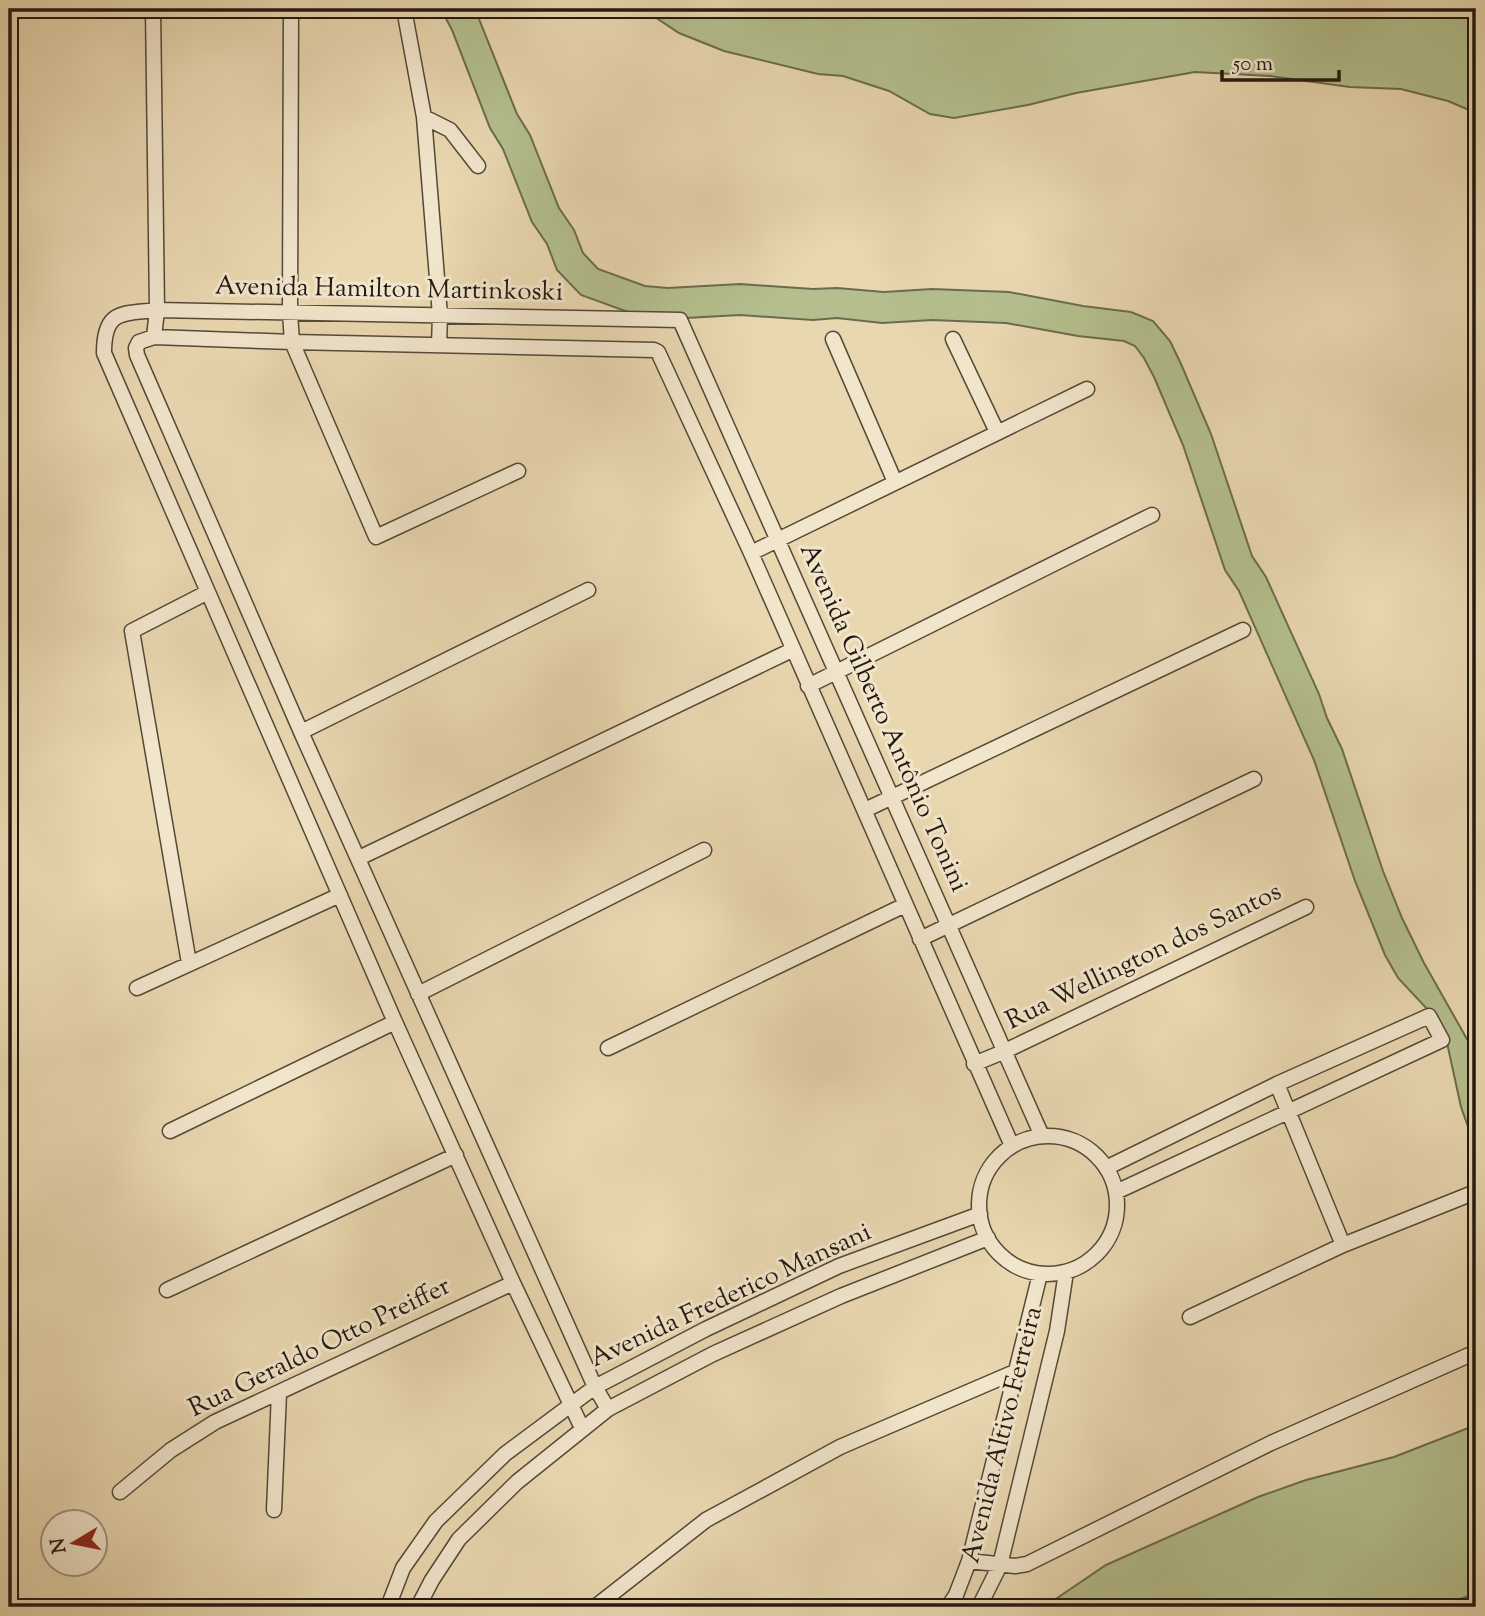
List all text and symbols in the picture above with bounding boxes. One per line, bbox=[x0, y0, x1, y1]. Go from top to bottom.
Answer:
scale bar bbox=[1222, 38, 1340, 82]
text: 50 m bbox=[1232, 50, 1273, 80]
street label: Avenida Hamilton Martinkoski bbox=[214, 268, 564, 312]
street label: Avenida Gilberto Antônio Tonini bbox=[789, 538, 977, 898]
street label: Rua Wellington dos Santos bbox=[1000, 874, 1288, 1040]
street label: Avenida Frederico Mansani bbox=[584, 1214, 878, 1378]
street label: Rua Geraldo Otto Preiffer bbox=[183, 1268, 457, 1428]
street label: Avenida Altivo Ferreira bbox=[953, 1303, 1053, 1567]
north arrow bbox=[38, 1508, 108, 1578]
text: N bbox=[45, 1536, 74, 1555]

